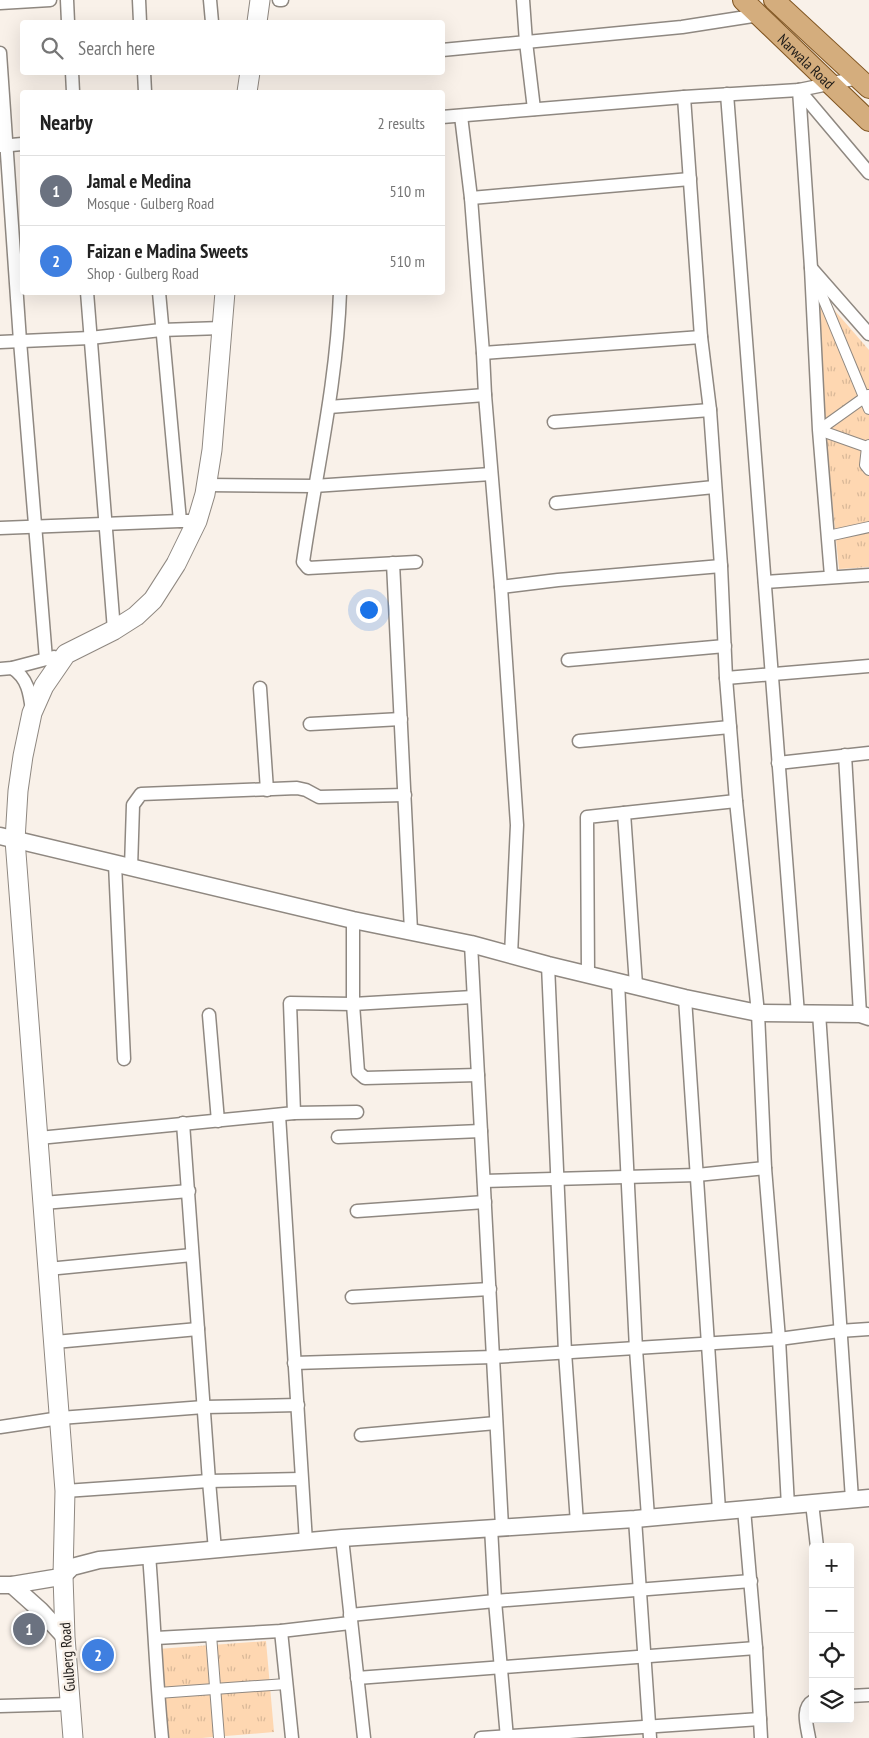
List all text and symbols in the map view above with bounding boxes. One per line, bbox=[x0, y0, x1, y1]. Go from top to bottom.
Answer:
search box bbox=[20, 20, 445, 75]
street label: Narwala Road bbox=[774, 29, 839, 93]
icon: search bbox=[38, 34, 66, 62]
text: Search here bbox=[78, 36, 155, 60]
text: Nearby bbox=[40, 109, 93, 136]
text: 2 results bbox=[378, 113, 425, 133]
text: Jamal e Medina bbox=[87, 169, 191, 193]
text: 1 bbox=[52, 181, 60, 201]
text: 510 m bbox=[390, 181, 425, 201]
text: Mosque · Gulberg Road bbox=[87, 193, 214, 213]
text: Faizan e Madina Sweets bbox=[87, 239, 248, 263]
text: 2 bbox=[52, 251, 60, 271]
text: 510 m bbox=[390, 251, 425, 271]
text: Shop · Gulberg Road bbox=[87, 263, 199, 283]
your location bbox=[356, 597, 382, 623]
map controls bbox=[809, 1543, 854, 1723]
button: + bbox=[809, 1543, 854, 1588]
button: − bbox=[809, 1588, 854, 1633]
pin: 1 bbox=[13, 1610, 45, 1648]
street label: Gulberg Road bbox=[55, 1622, 79, 1692]
button: locate bbox=[809, 1633, 854, 1678]
pin: 2 bbox=[82, 1636, 114, 1674]
button: layers bbox=[809, 1678, 854, 1723]

